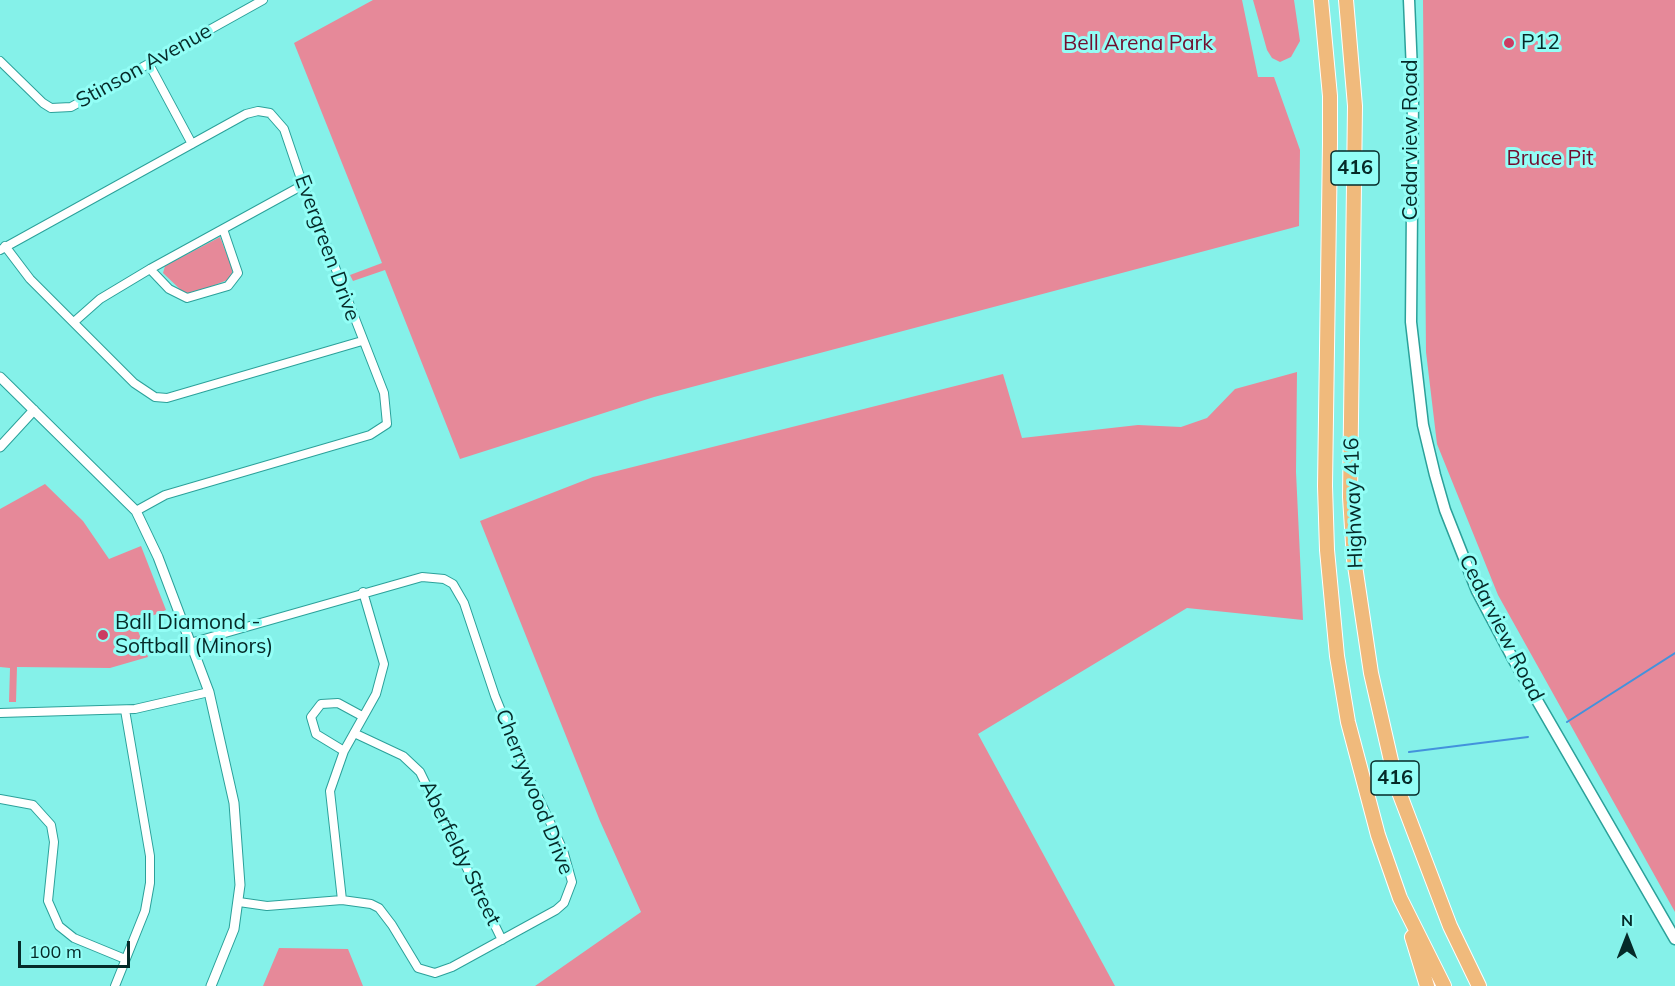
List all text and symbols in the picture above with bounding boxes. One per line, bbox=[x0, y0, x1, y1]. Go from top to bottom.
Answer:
street label: Stinson Avenue bbox=[72, 18, 216, 114]
place label: P12 bbox=[1521, 30, 1560, 56]
park label: Bell Arena Park bbox=[1063, 31, 1213, 57]
marker: P12 bbox=[1502, 36, 1516, 50]
street label: Cedarview Road bbox=[1398, 59, 1424, 221]
park label: Bruce Pit bbox=[1506, 146, 1594, 172]
road number: 416 bbox=[1331, 151, 1379, 185]
street label: Evergreen Drive bbox=[289, 172, 365, 324]
street label: Highway 416 bbox=[1339, 437, 1369, 569]
street label: Cedarview Road bbox=[1453, 550, 1549, 706]
place label: Ball Diamond - Softball (Minors) bbox=[115, 610, 273, 660]
marker: Ball Diamond - Softball (Minors) bbox=[96, 628, 110, 642]
street label: Cherrywood Drive bbox=[489, 706, 579, 878]
road number: 416 bbox=[1371, 761, 1419, 795]
street label: Aberfeldy Street bbox=[414, 776, 506, 930]
north arrow bbox=[1597, 908, 1657, 968]
text: N bbox=[1621, 910, 1633, 930]
scale bar bbox=[21, 929, 134, 967]
text: 100 m bbox=[29, 940, 82, 963]

